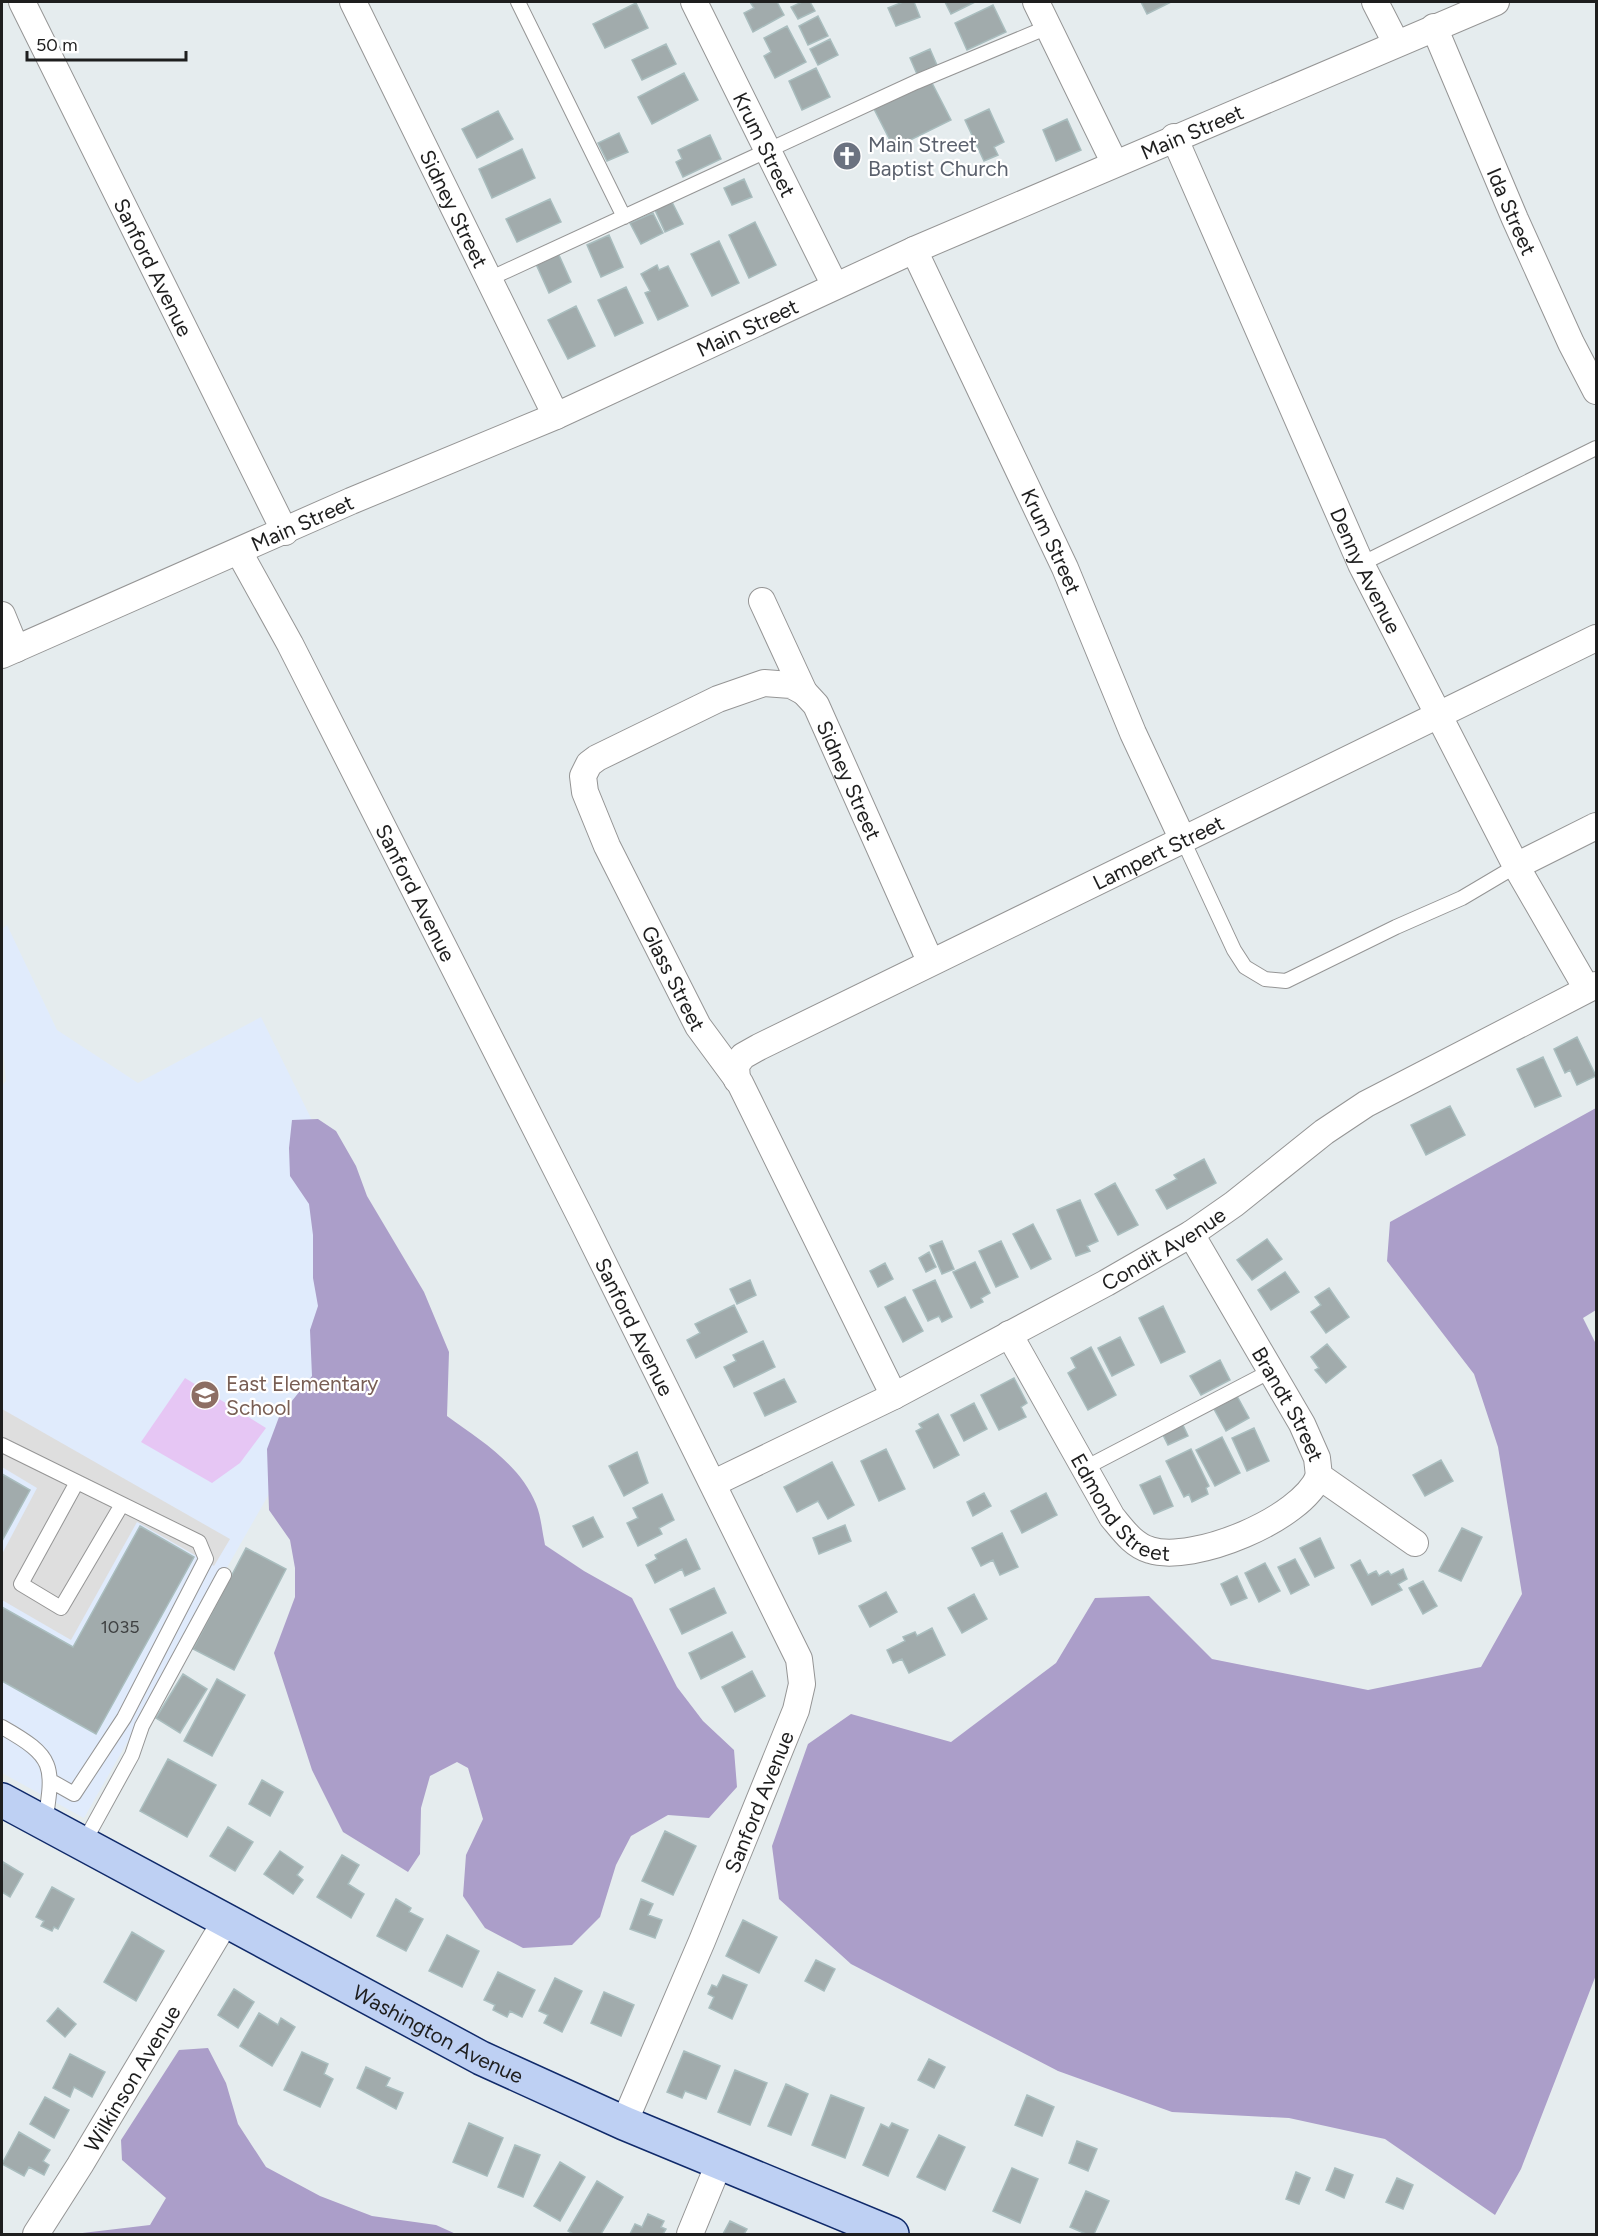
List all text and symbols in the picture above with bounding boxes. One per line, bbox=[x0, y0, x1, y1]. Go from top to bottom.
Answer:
scale bar bbox=[27, 24, 186, 62]
text: 50 m bbox=[36, 34, 78, 56]
street label: Krum Street bbox=[728, 88, 801, 201]
street label: Main Street bbox=[1137, 99, 1247, 165]
place label: Main Street Baptist Church bbox=[868, 132, 1008, 181]
church icon: Main Street Baptist Church bbox=[831, 140, 863, 172]
street label: Sidney Street bbox=[415, 146, 494, 272]
street label: Ida Street bbox=[1482, 164, 1542, 259]
street label: Sanford Avenue bbox=[109, 194, 198, 340]
street label: Main Street bbox=[692, 293, 802, 362]
street label: Krum Street bbox=[1016, 484, 1087, 598]
street label: Main Street bbox=[247, 489, 357, 556]
street label: Denny Avenue bbox=[1325, 504, 1407, 637]
street label: Sidney Street bbox=[812, 716, 887, 844]
street label: Lampert Street bbox=[1089, 809, 1228, 894]
street label: Sanford Avenue bbox=[371, 820, 461, 966]
street label: Glass Street bbox=[637, 921, 711, 1035]
street label: Condit Avenue bbox=[1097, 1201, 1230, 1296]
street label: Sanford Avenue bbox=[590, 1254, 679, 1400]
street label: Brandt Street bbox=[1247, 1342, 1329, 1465]
place label: East Elementary School bbox=[226, 1371, 378, 1420]
school or university icon: East Elementary School bbox=[189, 1379, 221, 1411]
street label: Edmond Street bbox=[1066, 1449, 1170, 1565]
house number: 1035 bbox=[100, 1616, 140, 1638]
street label: Sanford Avenue bbox=[719, 1727, 799, 1877]
street label: Washington Avenue bbox=[349, 1979, 527, 2088]
street label: Wilkinson Avenue bbox=[78, 2000, 185, 2156]

